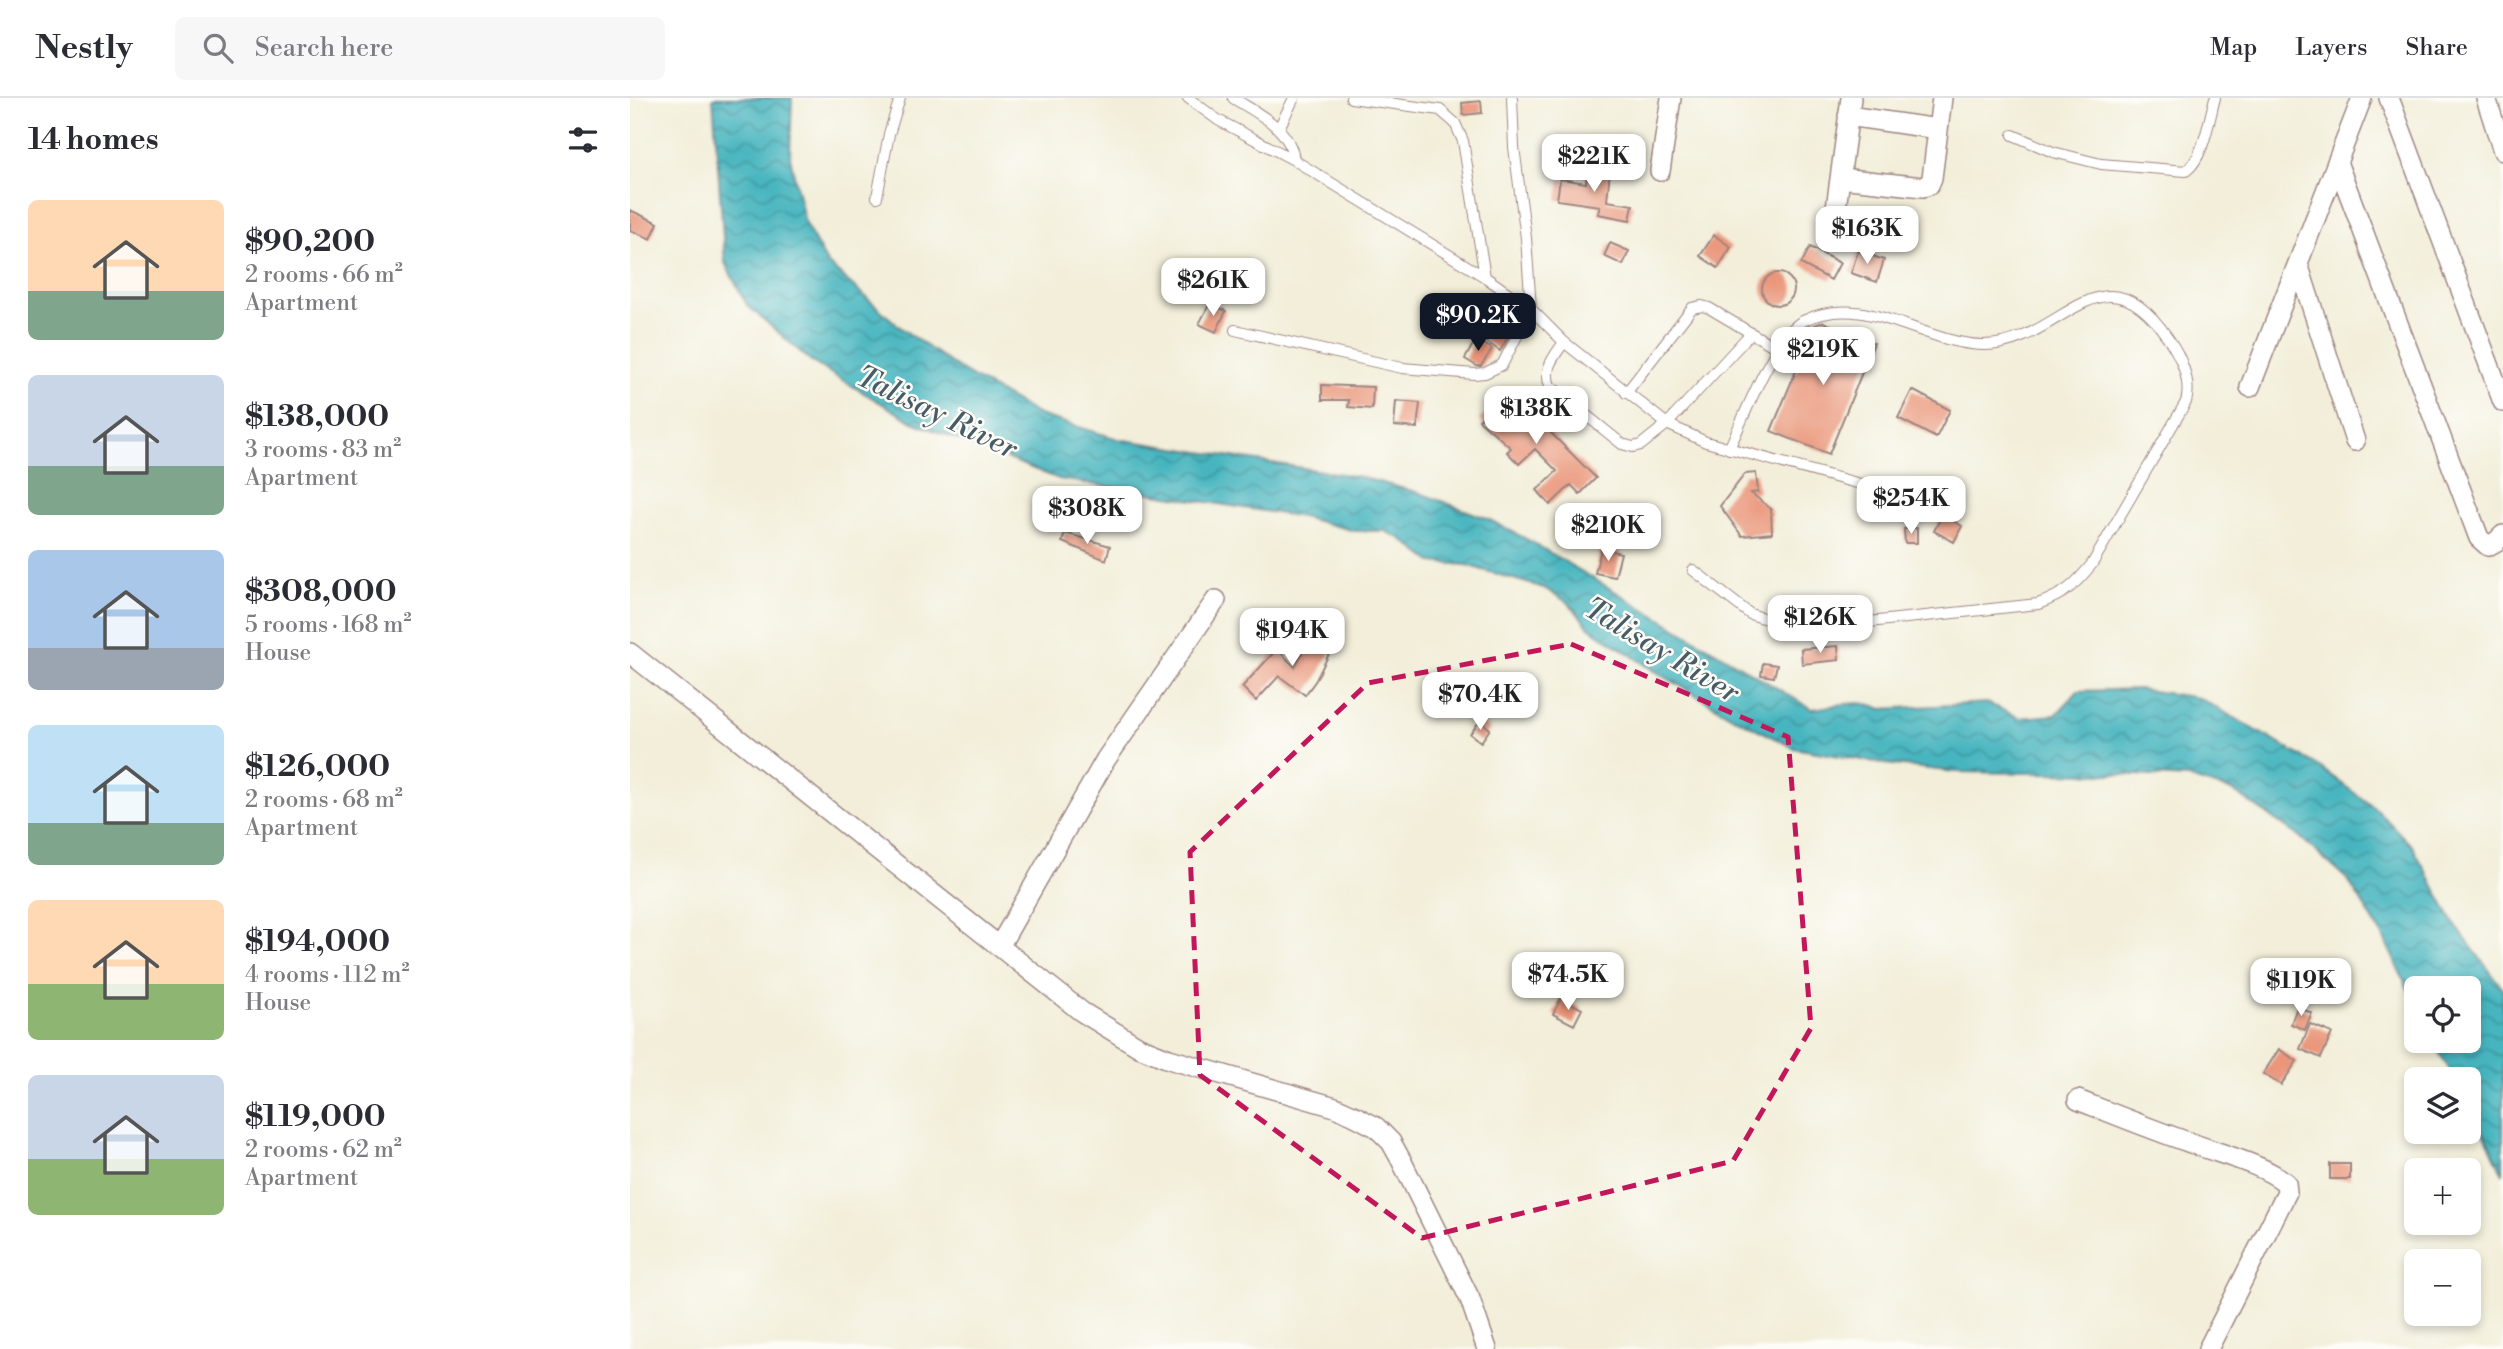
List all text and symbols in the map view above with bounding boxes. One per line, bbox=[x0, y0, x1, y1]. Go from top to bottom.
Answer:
search box bbox=[175, 17, 665, 80]
text: Nestly bbox=[35, 28, 133, 69]
icon: search bbox=[199, 29, 237, 67]
text: Search here bbox=[255, 32, 393, 64]
text: Map bbox=[2210, 33, 2257, 63]
text: Layers bbox=[2295, 33, 2367, 63]
text: Share bbox=[2405, 33, 2468, 63]
text: 14 homes bbox=[28, 121, 159, 159]
icon: filters bbox=[564, 121, 602, 159]
pin: $221K bbox=[1545, 134, 1643, 194]
text: $221K bbox=[1558, 143, 1630, 171]
pin: $163K bbox=[1818, 206, 1916, 266]
text: $163K bbox=[1832, 215, 1902, 243]
text: $90,200 bbox=[245, 223, 375, 261]
icon: home bbox=[84, 228, 168, 312]
pin: $261K bbox=[1164, 258, 1262, 318]
text: 2 rooms · 66 m² bbox=[245, 261, 403, 289]
text: $261K bbox=[1177, 267, 1249, 295]
text: Apartment bbox=[245, 289, 358, 317]
pin: $90.2K bbox=[1421, 294, 1535, 353]
text: $90.2K bbox=[1436, 302, 1520, 330]
pin: $219K bbox=[1774, 328, 1872, 387]
text: $219K bbox=[1787, 336, 1859, 364]
water label: Talisay River bbox=[850, 358, 1025, 469]
pin: $138K bbox=[1487, 386, 1585, 446]
text: $138K bbox=[1500, 395, 1572, 423]
text: $138,000 bbox=[245, 398, 389, 436]
icon: home bbox=[84, 403, 168, 487]
text: 3 rooms · 83 m² bbox=[245, 436, 401, 464]
text: Apartment bbox=[245, 464, 358, 492]
pin: $254K bbox=[1862, 476, 1960, 536]
text: $254K bbox=[1873, 485, 1949, 513]
pin: $308K bbox=[1038, 486, 1136, 546]
text: $308K bbox=[1048, 495, 1126, 523]
pin: $210K bbox=[1559, 504, 1657, 563]
text: $210K bbox=[1571, 512, 1645, 540]
text: $308,000 bbox=[245, 573, 396, 611]
icon: home bbox=[84, 578, 168, 662]
water label: Talisay River bbox=[1577, 590, 1747, 713]
pin: $126K bbox=[1771, 596, 1869, 655]
text: $126K bbox=[1784, 604, 1856, 632]
pin: $194K bbox=[1243, 608, 1341, 668]
text: 5 rooms · 168 m² bbox=[245, 611, 412, 639]
text: $194K bbox=[1256, 617, 1328, 645]
text: House bbox=[245, 639, 311, 667]
pin: $70.4K bbox=[1423, 672, 1537, 732]
text: $70.4K bbox=[1438, 681, 1522, 709]
text: $126,000 bbox=[245, 748, 390, 786]
icon: home bbox=[84, 753, 168, 837]
text: 2 rooms · 68 m² bbox=[245, 786, 403, 814]
text: Apartment bbox=[245, 814, 358, 842]
text: $194,000 bbox=[245, 923, 390, 961]
icon: home bbox=[84, 928, 168, 1012]
pin: $74.5K bbox=[1511, 953, 1625, 1012]
pin: $119K bbox=[2252, 958, 2350, 1018]
text: 4 rooms · 112 m² bbox=[245, 961, 410, 989]
text: $74.5K bbox=[1528, 961, 1608, 989]
text: $119K bbox=[2266, 967, 2336, 995]
map controls bbox=[2404, 976, 2481, 1326]
button: locate bbox=[2404, 976, 2481, 1053]
text: House bbox=[245, 989, 311, 1017]
button: layers bbox=[2404, 1067, 2481, 1144]
text: $119,000 bbox=[245, 1098, 386, 1136]
icon: home bbox=[84, 1103, 168, 1187]
text: 2 rooms · 62 m² bbox=[245, 1136, 402, 1164]
button: + bbox=[2404, 1158, 2481, 1235]
text: Apartment bbox=[245, 1164, 358, 1192]
button: − bbox=[2404, 1249, 2481, 1326]

